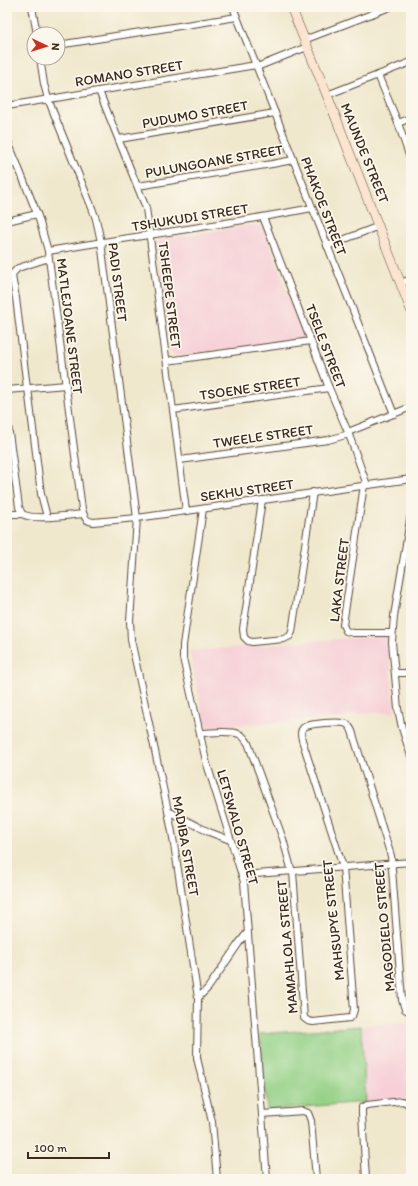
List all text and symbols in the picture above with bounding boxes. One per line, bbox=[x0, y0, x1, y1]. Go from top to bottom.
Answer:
north arrow bbox=[26, 26, 66, 66]
text: N bbox=[49, 42, 62, 51]
street label: ROMANO STREET bbox=[74, 57, 185, 90]
street label: PUDUMO STREET bbox=[141, 97, 250, 132]
street label: MAUNDE STREET bbox=[337, 101, 392, 206]
street label: PULUNGOANE STREET bbox=[144, 141, 285, 182]
street label: PHAKOE STREET bbox=[297, 154, 350, 258]
street label: TSHUKUDI STREET bbox=[130, 200, 250, 235]
street label: PADI STREET bbox=[104, 241, 131, 323]
street label: TSHEEPE STREET bbox=[155, 241, 185, 350]
street label: MATLEJOANE STREET bbox=[53, 257, 86, 395]
street label: TSELE STREET bbox=[302, 301, 350, 391]
street label: TSOENE STREET bbox=[198, 373, 302, 404]
street label: TWEELE STREET bbox=[212, 421, 314, 452]
street label: SEKHU STREET bbox=[199, 476, 295, 505]
street label: LAKA STREET bbox=[326, 537, 353, 623]
street label: LETSWALO STREET bbox=[213, 767, 262, 887]
street label: MADIBA STREET bbox=[168, 795, 203, 898]
street label: MAHSUPYE STREET bbox=[319, 859, 348, 981]
street label: MAGODIELO STREET bbox=[370, 861, 399, 992]
street label: MAMAHLOLA STREET bbox=[273, 879, 302, 1015]
scale bar bbox=[28, 1134, 109, 1160]
text: 100 m bbox=[34, 1141, 67, 1155]

